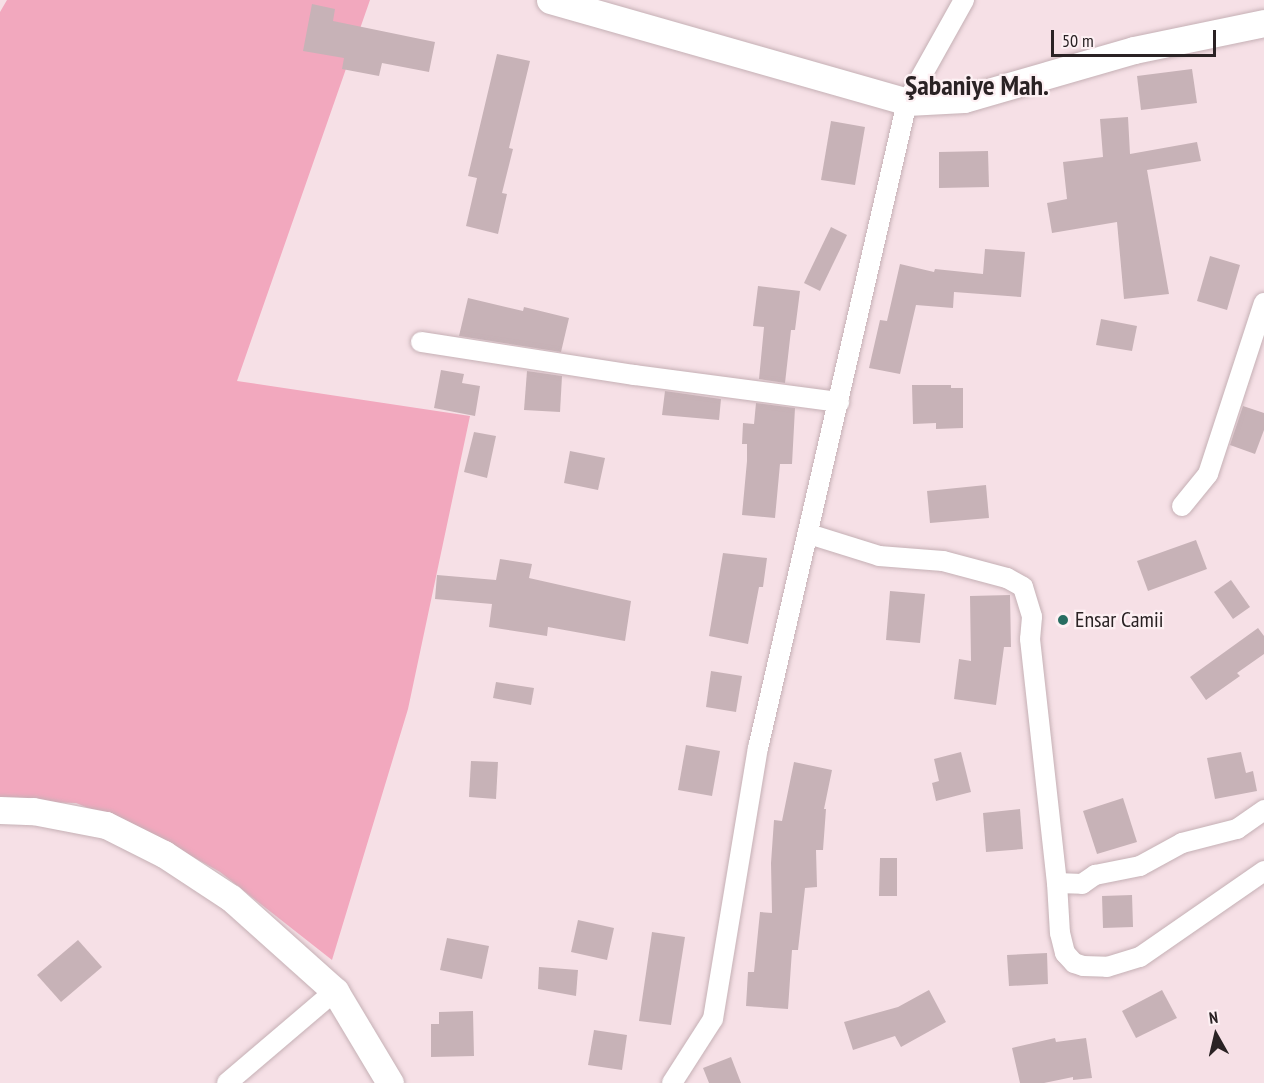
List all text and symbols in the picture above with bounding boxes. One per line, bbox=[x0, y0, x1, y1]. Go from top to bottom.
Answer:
scale bar bbox=[1054, 18, 1219, 56]
text: 50 m bbox=[1062, 29, 1094, 52]
district label: Şabaniye Mah. bbox=[905, 68, 1049, 102]
place label: Ensar Camii bbox=[1075, 607, 1163, 633]
marker: Ensar Camii bbox=[1056, 613, 1070, 627]
north arrow bbox=[1186, 1005, 1246, 1065]
text: N bbox=[1208, 1007, 1219, 1028]

